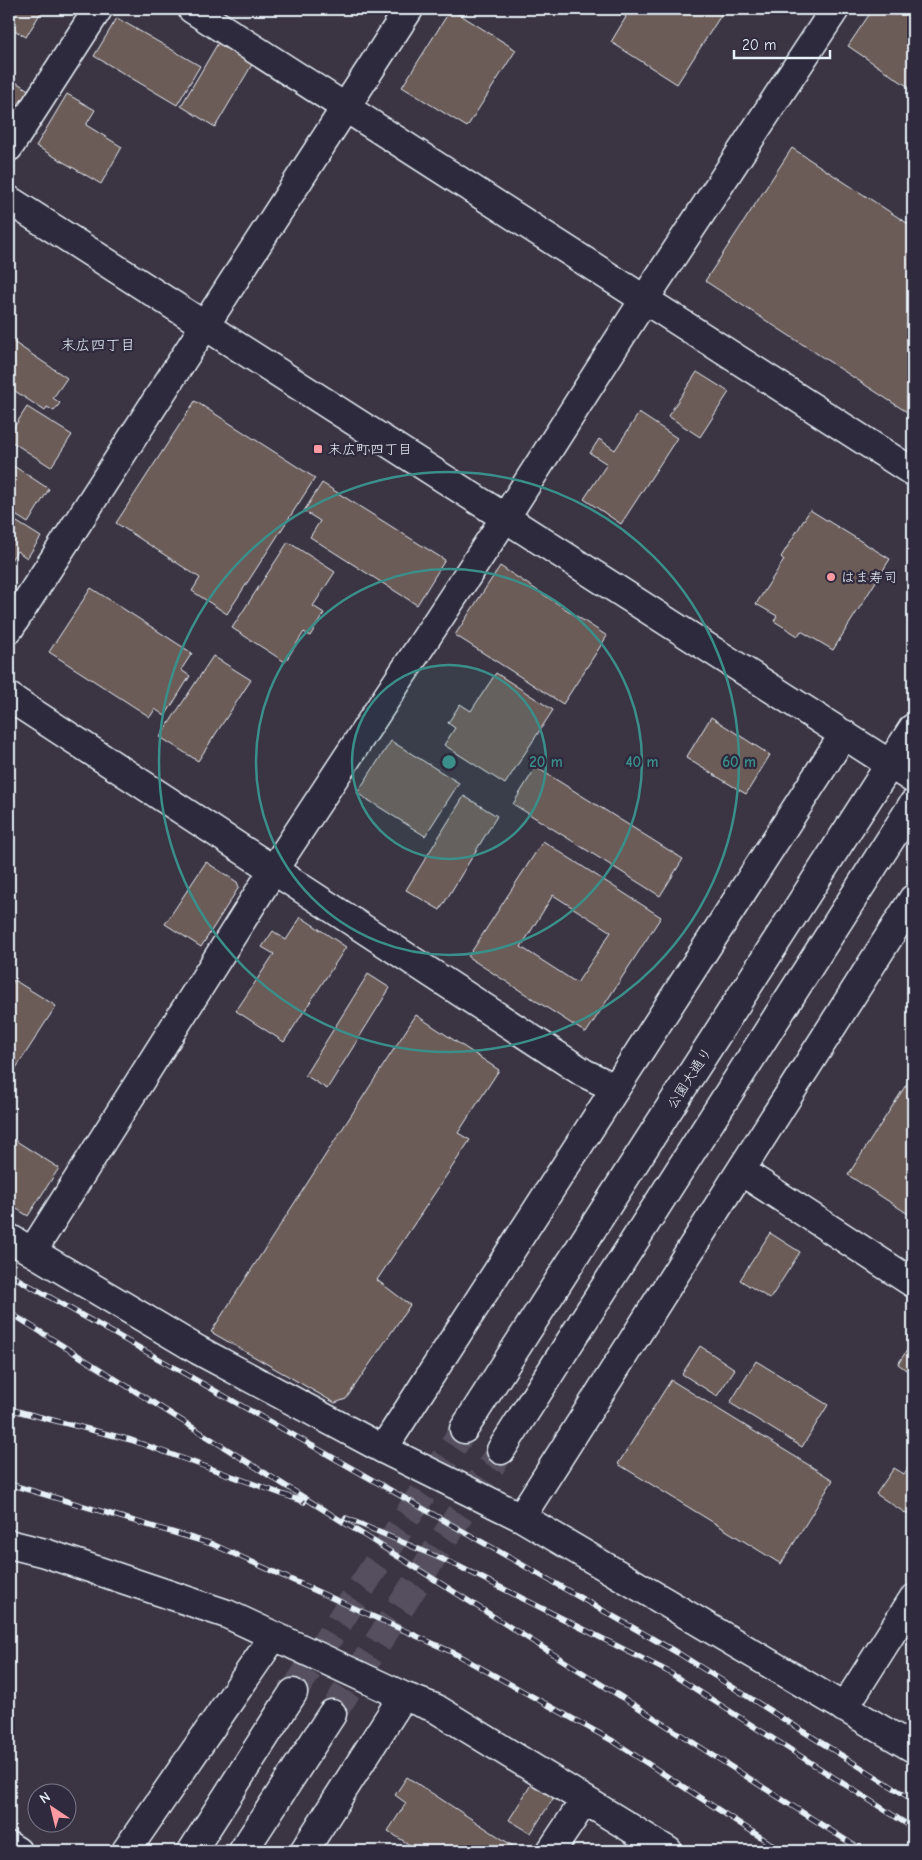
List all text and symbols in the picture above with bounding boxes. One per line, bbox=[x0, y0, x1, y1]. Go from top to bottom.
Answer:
scale bar bbox=[734, 28, 831, 60]
text: 20 m bbox=[742, 36, 776, 54]
district label: 末広四丁目 bbox=[60, 336, 136, 354]
place label: 末広町四丁目 bbox=[328, 441, 412, 458]
marker: 末広町四丁目 bbox=[312, 443, 324, 455]
place label: はま寿司 bbox=[841, 569, 897, 586]
marker: はま寿司 bbox=[825, 571, 837, 583]
centre of rings bbox=[440, 753, 458, 771]
text: 20 m bbox=[529, 753, 563, 771]
text: 40 m bbox=[626, 753, 659, 771]
text: 60 m bbox=[722, 753, 756, 771]
street label: 公園大通り bbox=[663, 1044, 716, 1112]
north arrow bbox=[28, 1782, 78, 1832]
text: N bbox=[36, 1788, 53, 1807]

